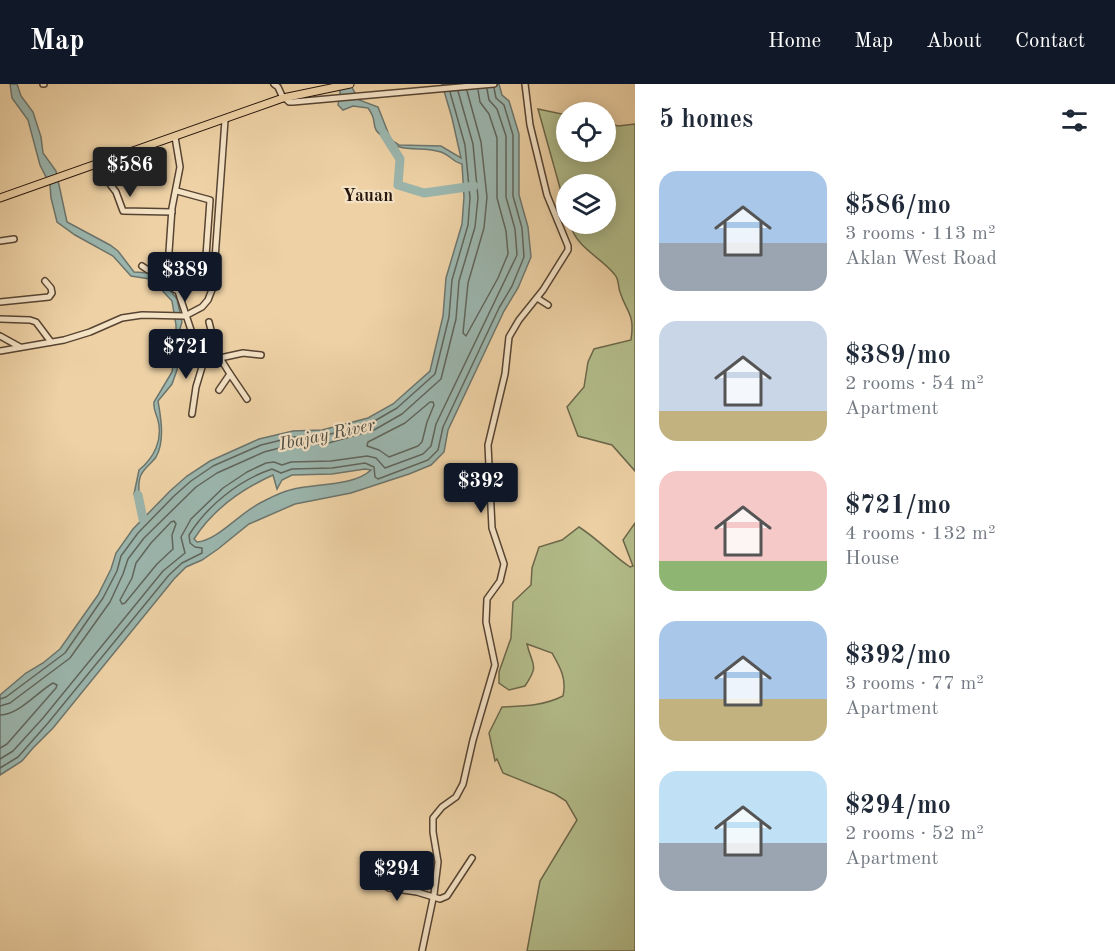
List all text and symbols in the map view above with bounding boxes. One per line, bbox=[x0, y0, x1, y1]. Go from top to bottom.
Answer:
text: Map bbox=[30, 28, 84, 56]
text: Home bbox=[768, 31, 821, 52]
text: Map bbox=[854, 31, 893, 52]
text: About bbox=[926, 31, 982, 52]
text: Contact bbox=[1015, 31, 1085, 52]
map controls bbox=[556, 102, 616, 234]
button: locate bbox=[556, 102, 616, 162]
icon: filters bbox=[1058, 104, 1091, 137]
text: 5 homes bbox=[659, 107, 753, 133]
pin: $586 bbox=[94, 147, 166, 198]
text: $586 bbox=[107, 156, 153, 176]
button: layers bbox=[556, 174, 616, 234]
district label: Yauan bbox=[343, 187, 393, 205]
text: $586/mo bbox=[845, 193, 951, 219]
icon: home bbox=[707, 195, 779, 267]
text: 3 rooms · 113 m² bbox=[845, 224, 995, 244]
text: Aklan West Road bbox=[845, 249, 997, 269]
pin: $389 bbox=[149, 252, 221, 303]
text: $389 bbox=[162, 261, 208, 281]
pin: $721 bbox=[150, 329, 222, 380]
text: $721 bbox=[163, 338, 209, 358]
text: $389/mo bbox=[845, 343, 951, 369]
icon: home bbox=[707, 345, 779, 417]
text: 2 rooms · 54 m² bbox=[845, 374, 984, 394]
text: Apartment bbox=[845, 399, 939, 419]
water label: Ibajay River bbox=[276, 416, 378, 454]
pin: $392 bbox=[445, 463, 517, 514]
text: $392 bbox=[458, 472, 504, 492]
text: $721/mo bbox=[845, 493, 951, 519]
icon: home bbox=[707, 495, 779, 567]
text: 4 rooms · 132 m² bbox=[845, 524, 995, 544]
text: House bbox=[845, 549, 899, 569]
text: $392/mo bbox=[845, 643, 951, 669]
icon: home bbox=[707, 645, 779, 717]
text: 3 rooms · 77 m² bbox=[845, 674, 984, 694]
text: Apartment bbox=[845, 699, 939, 719]
text: $294/mo bbox=[845, 793, 951, 819]
icon: home bbox=[707, 795, 779, 867]
text: 2 rooms · 52 m² bbox=[845, 824, 984, 844]
text: Apartment bbox=[845, 849, 939, 869]
pin: $294 bbox=[361, 851, 433, 902]
text: $294 bbox=[374, 860, 420, 880]

